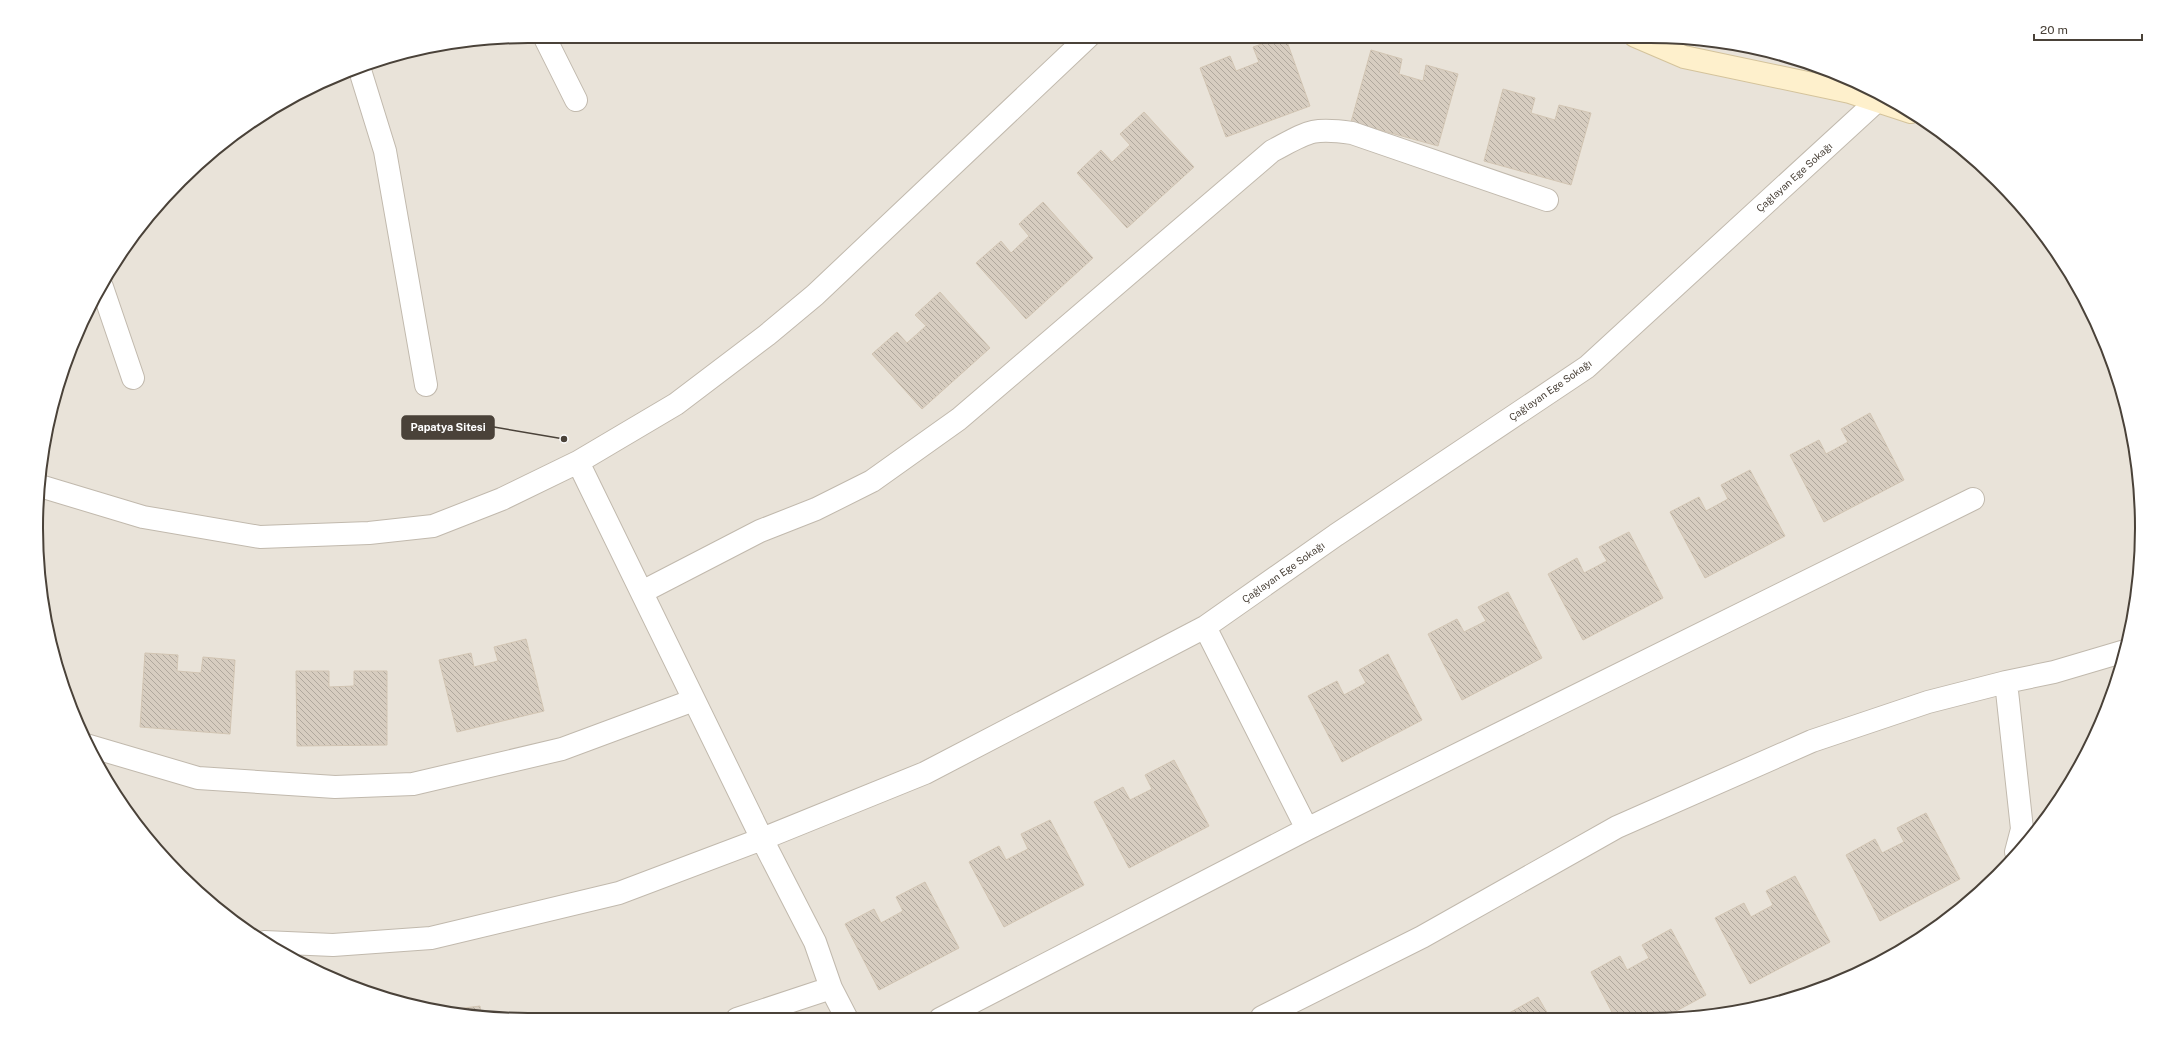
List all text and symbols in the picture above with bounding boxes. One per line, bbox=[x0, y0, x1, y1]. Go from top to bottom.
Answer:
scale bar bbox=[2034, 16, 2142, 42]
text: 20 m bbox=[2040, 23, 2068, 37]
street label: Çağlayan Ege Sokağı bbox=[1754, 140, 1834, 214]
street label: Çağlayan Ege Sokağı bbox=[1506, 357, 1594, 423]
callout: Papatya Sitesi bbox=[402, 416, 494, 439]
text: Papatya Sitesi bbox=[410, 421, 486, 433]
street label: Çağlayan Ege Sokağı bbox=[1239, 539, 1327, 605]

